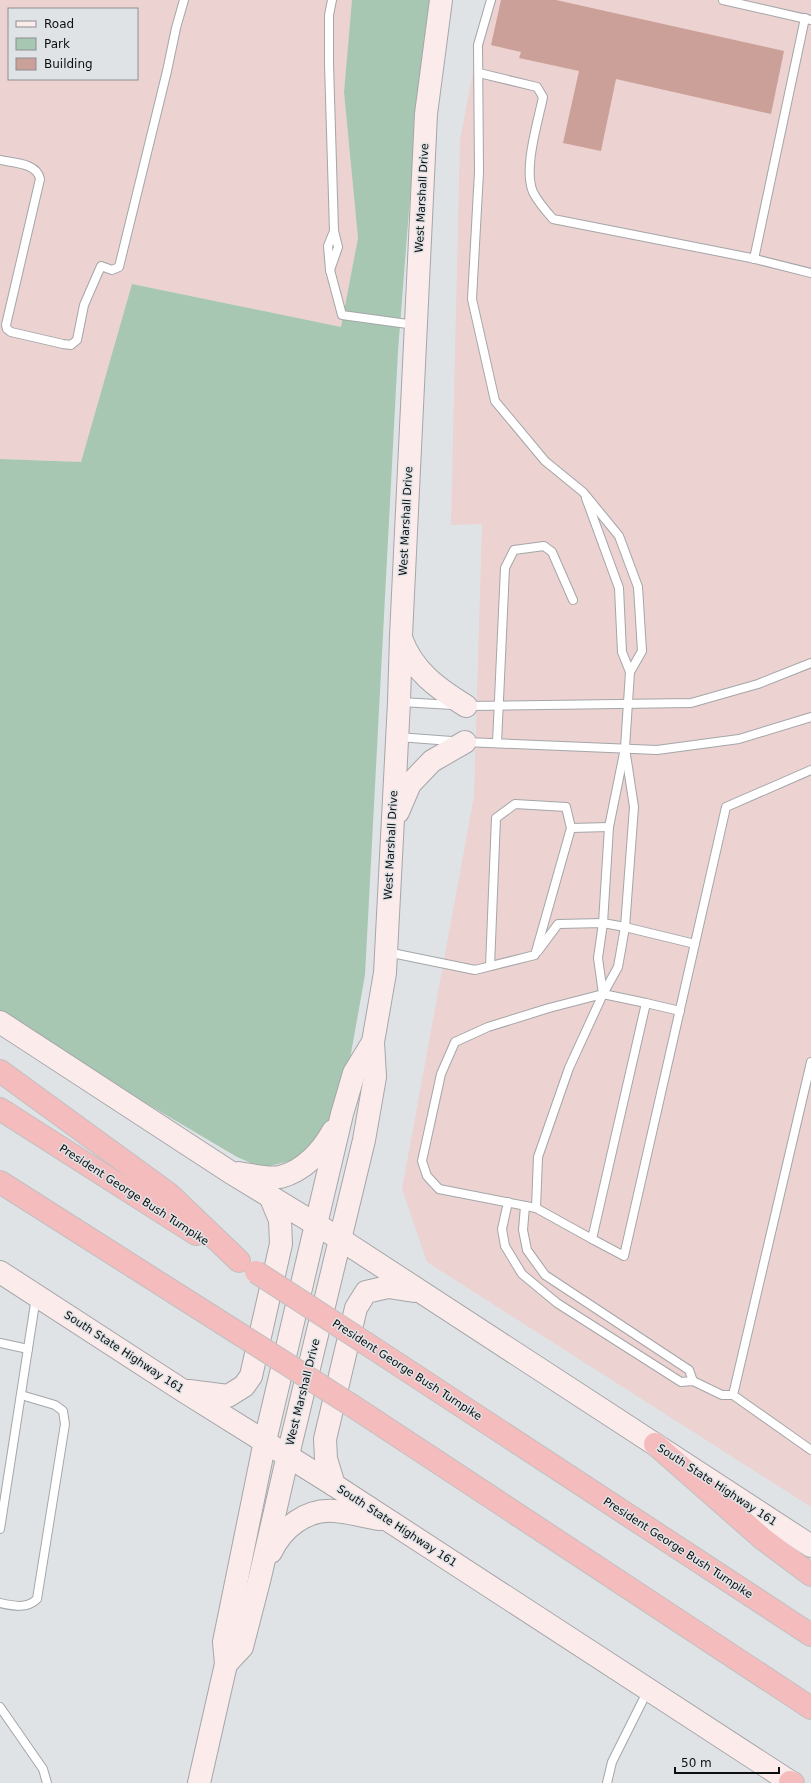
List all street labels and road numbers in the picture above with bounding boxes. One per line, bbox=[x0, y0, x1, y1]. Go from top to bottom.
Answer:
street label: West Marshall Drive bbox=[413, 143, 431, 253]
street label: West Marshall Drive bbox=[397, 466, 415, 576]
street label: West Marshall Drive bbox=[382, 790, 400, 900]
street label: President George Bush Turnpike bbox=[57, 1142, 211, 1248]
street label: South State Highway 161 bbox=[62, 1308, 186, 1396]
street label: President George Bush Turnpike bbox=[330, 1317, 484, 1423]
street label: West Marshall Drive bbox=[283, 1337, 323, 1447]
street label: South State Highway 161 bbox=[655, 1441, 779, 1529]
street label: South State Highway 161 bbox=[335, 1482, 459, 1570]
street label: President George Bush Turnpike bbox=[601, 1495, 755, 1601]

